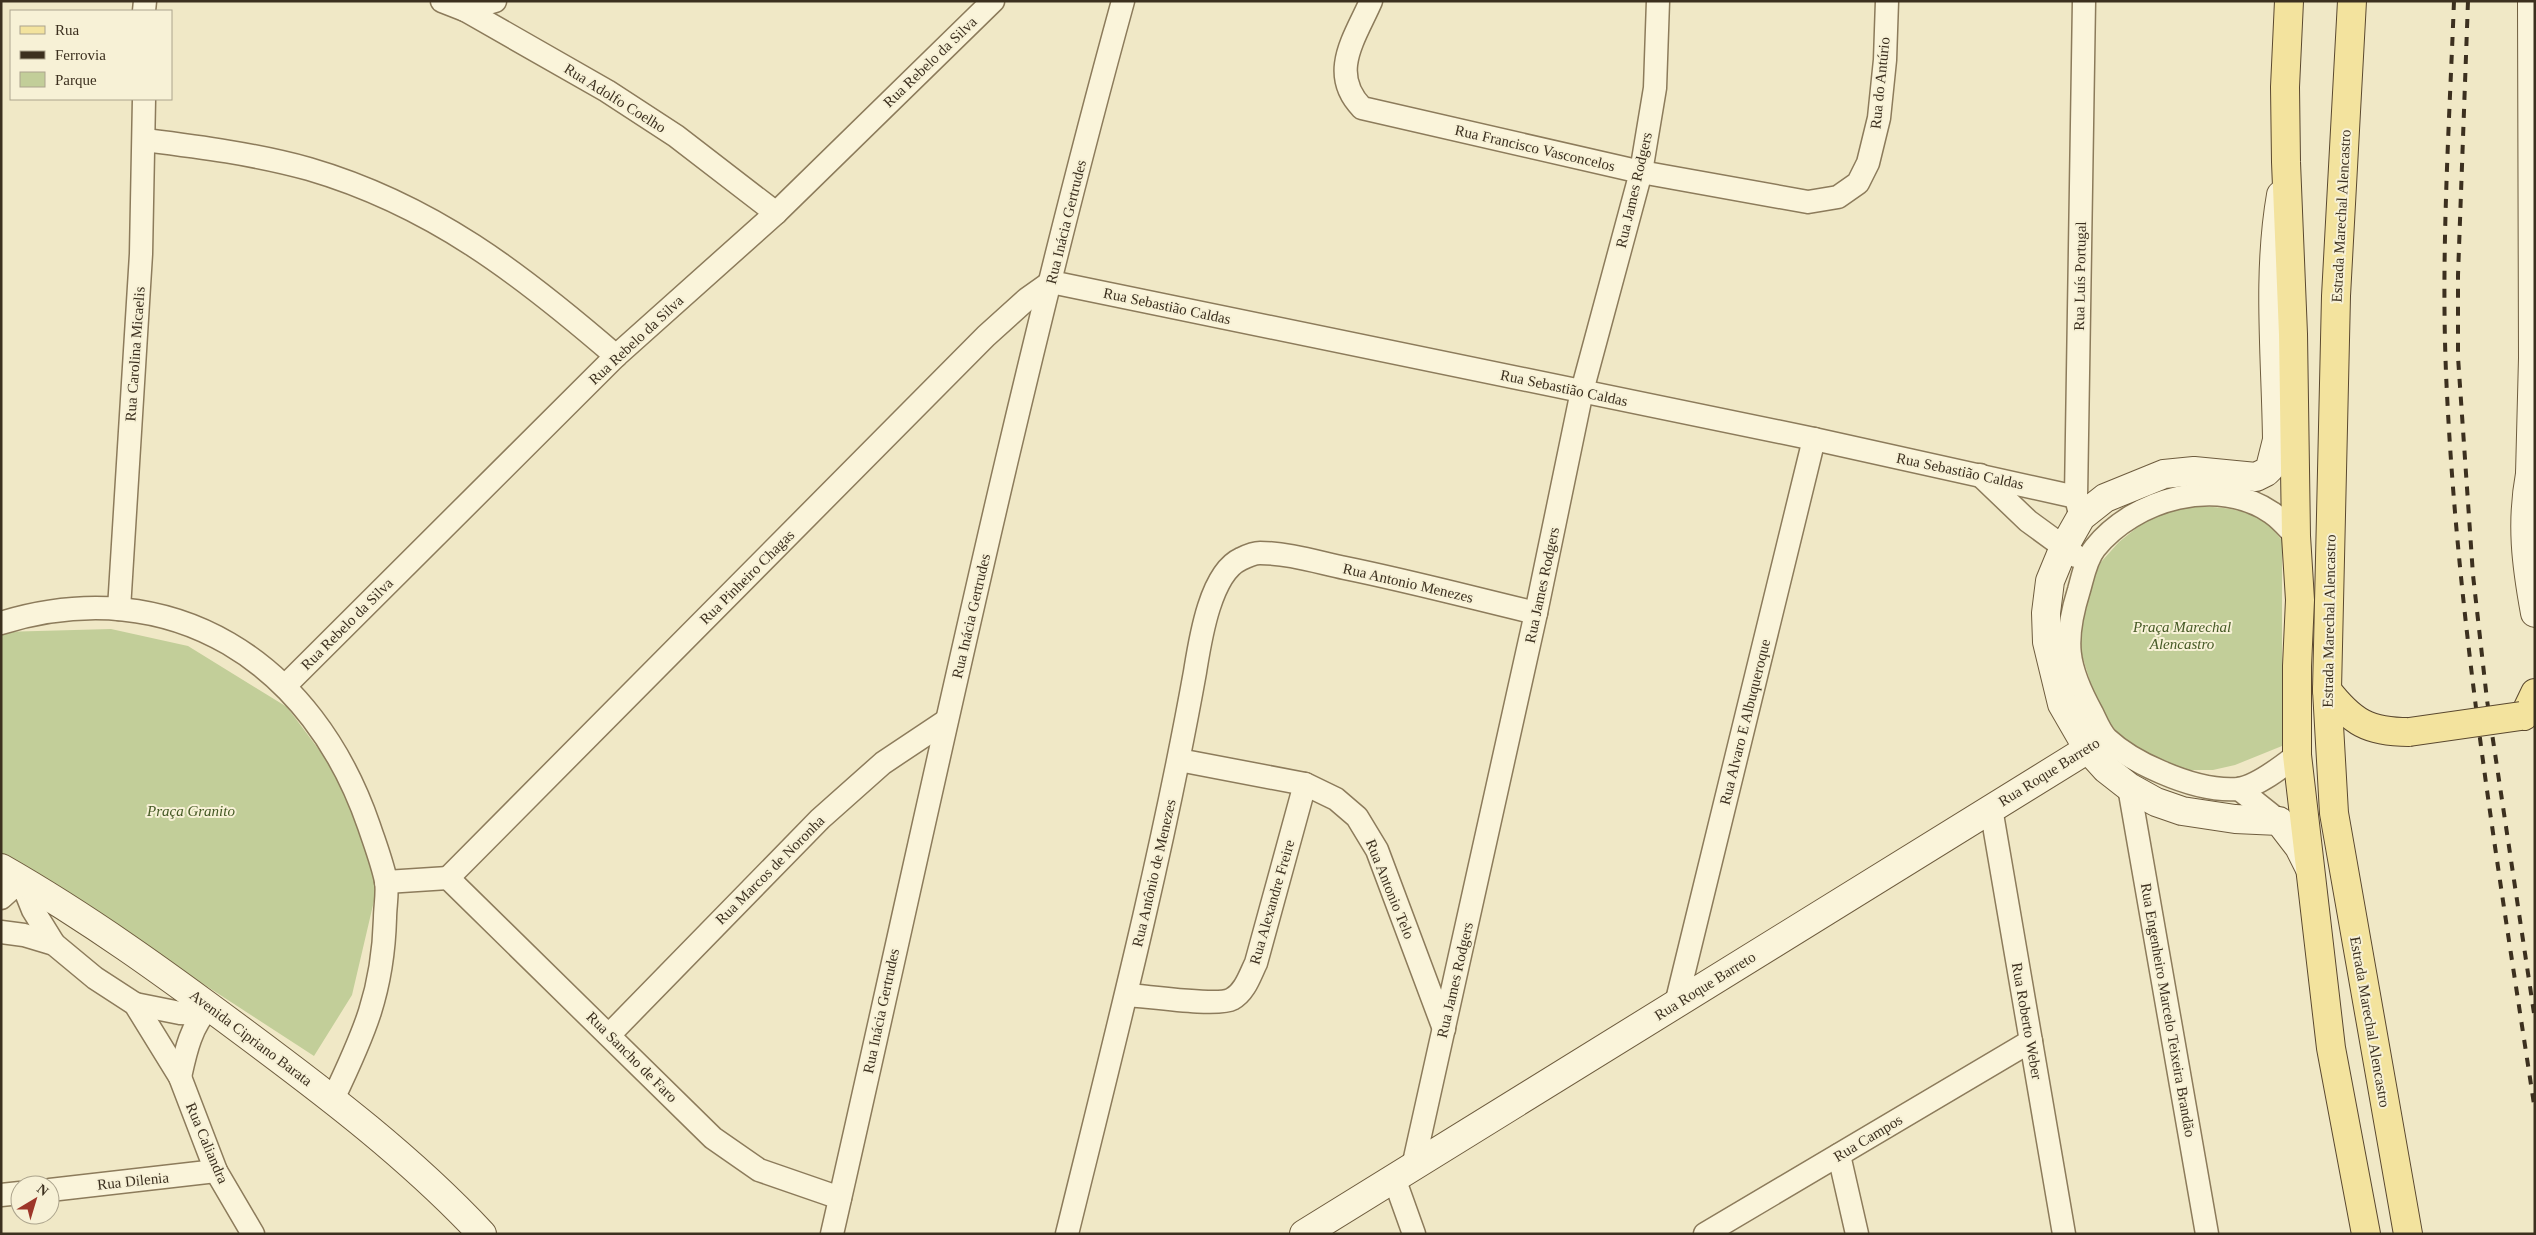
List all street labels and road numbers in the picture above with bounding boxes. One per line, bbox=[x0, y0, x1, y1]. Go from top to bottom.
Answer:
street label: Rua Rebelo da Silva bbox=[880, 13, 980, 110]
street label: Rua do Antúrio bbox=[1867, 36, 1893, 130]
street label: Rua Adolfo Coelho bbox=[561, 60, 669, 136]
street label: Rua Francisco Vasconcelos bbox=[1453, 122, 1617, 174]
street label: Estrada Marechal Alencastro bbox=[2328, 129, 2354, 303]
street label: Rua James Rodgers bbox=[1613, 130, 1655, 249]
street label: Rua Inácia Gertrudes bbox=[1043, 158, 1089, 286]
street label: Rua Luís Portugal bbox=[2071, 221, 2089, 331]
street label: Rua Sebastião Caldas bbox=[1102, 285, 1232, 327]
street label: Rua Carolina Micaelis bbox=[122, 286, 148, 422]
street label: Rua Rebelo da Silva bbox=[586, 292, 687, 388]
street label: Rua Sebastião Caldas bbox=[1499, 367, 1629, 409]
street label: Rua Sebastião Caldas bbox=[1895, 450, 2025, 492]
street label: Rua James Rodgers bbox=[1522, 525, 1562, 645]
street label: Rua Pinheiro Chagas bbox=[697, 526, 798, 627]
street label: Estrada Marechal Alencastro bbox=[2319, 534, 2339, 708]
street label: Rua Inácia Gertrudes bbox=[949, 552, 993, 680]
street label: Rua Antonio Menezes bbox=[1341, 560, 1475, 606]
street label: Rua Rebelo da Silva bbox=[298, 575, 396, 673]
street label: Rua Alvaro E Albuqueroque bbox=[1717, 637, 1773, 807]
street label: Rua Roque Barreto bbox=[1996, 735, 2102, 809]
street label: Rua Antônio de Menezes bbox=[1129, 797, 1179, 948]
street label: Rua Marcos de Noronha bbox=[712, 812, 828, 928]
street label: Rua Alexandre Freire bbox=[1247, 837, 1298, 966]
street label: Rua Antonio Telo bbox=[1363, 837, 1417, 941]
street label: Rua Engenheiro Marcelo Teixeira Brandão bbox=[2138, 882, 2198, 1138]
street label: Rua James Rodgers bbox=[1434, 920, 1476, 1039]
street label: Estrada Marechal Alencastro bbox=[2347, 935, 2393, 1109]
street label: Rua Inácia Gertrudes bbox=[860, 947, 902, 1075]
street label: Rua Roque Barreto bbox=[1652, 949, 1758, 1023]
street label: Rua Roberto Weber bbox=[2009, 961, 2045, 1081]
street label: Avenida Cipriano Barata bbox=[187, 987, 316, 1089]
street label: Rua Sancho de Faro bbox=[583, 1008, 681, 1106]
street label: Rua Caliandra bbox=[183, 1100, 231, 1186]
street label: Rua Campos bbox=[1831, 1111, 1905, 1165]
street label: Rua Dilenia bbox=[96, 1169, 170, 1193]

